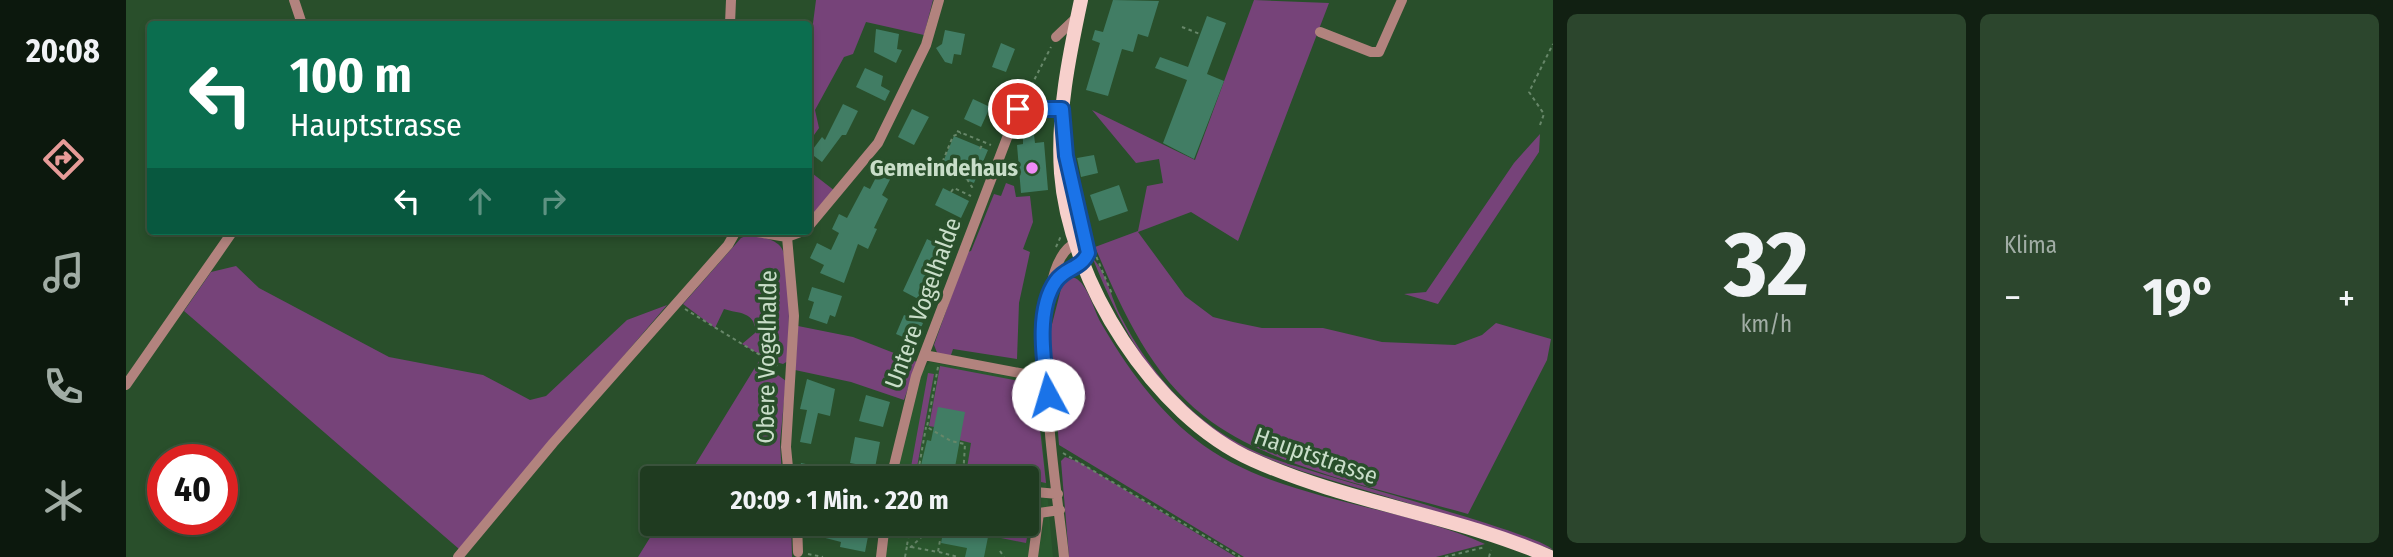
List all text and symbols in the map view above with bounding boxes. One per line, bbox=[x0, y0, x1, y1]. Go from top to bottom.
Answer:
text: 20:08 bbox=[26, 32, 100, 70]
text: 100 m bbox=[290, 46, 412, 105]
icon: left bbox=[175, 49, 266, 140]
pin bbox=[988, 79, 1048, 139]
icon: arrive bbox=[999, 90, 1037, 128]
text: Hauptstrasse bbox=[290, 106, 462, 144]
icon: directions bbox=[39, 135, 88, 184]
place label: Gemeindehaus bbox=[870, 154, 1018, 182]
marker: Gemeindehaus bbox=[1024, 160, 1040, 176]
icon: left bbox=[388, 182, 426, 220]
icon: ahead bbox=[461, 182, 499, 220]
icon: right bbox=[534, 182, 572, 220]
text: 32 bbox=[1724, 210, 1809, 319]
street label: Untere Vogelhalde bbox=[879, 214, 967, 392]
text: Klima bbox=[2004, 231, 2057, 259]
icon: music bbox=[39, 248, 88, 297]
text: 19° bbox=[2143, 266, 2216, 329]
street label: Obere Vogelhalde bbox=[751, 270, 783, 444]
text: − bbox=[2004, 275, 2021, 321]
text: + bbox=[2338, 275, 2355, 321]
text: km/h bbox=[1741, 310, 1792, 338]
position arrow bbox=[1011, 358, 1085, 432]
icon: phone bbox=[39, 362, 88, 411]
street label: Hauptstrasse bbox=[1251, 422, 1381, 490]
speed limit sign: 40 bbox=[147, 444, 238, 535]
icon: climate bbox=[39, 476, 88, 525]
text: 20:09 · 1 Min. · 220 m bbox=[730, 485, 949, 516]

